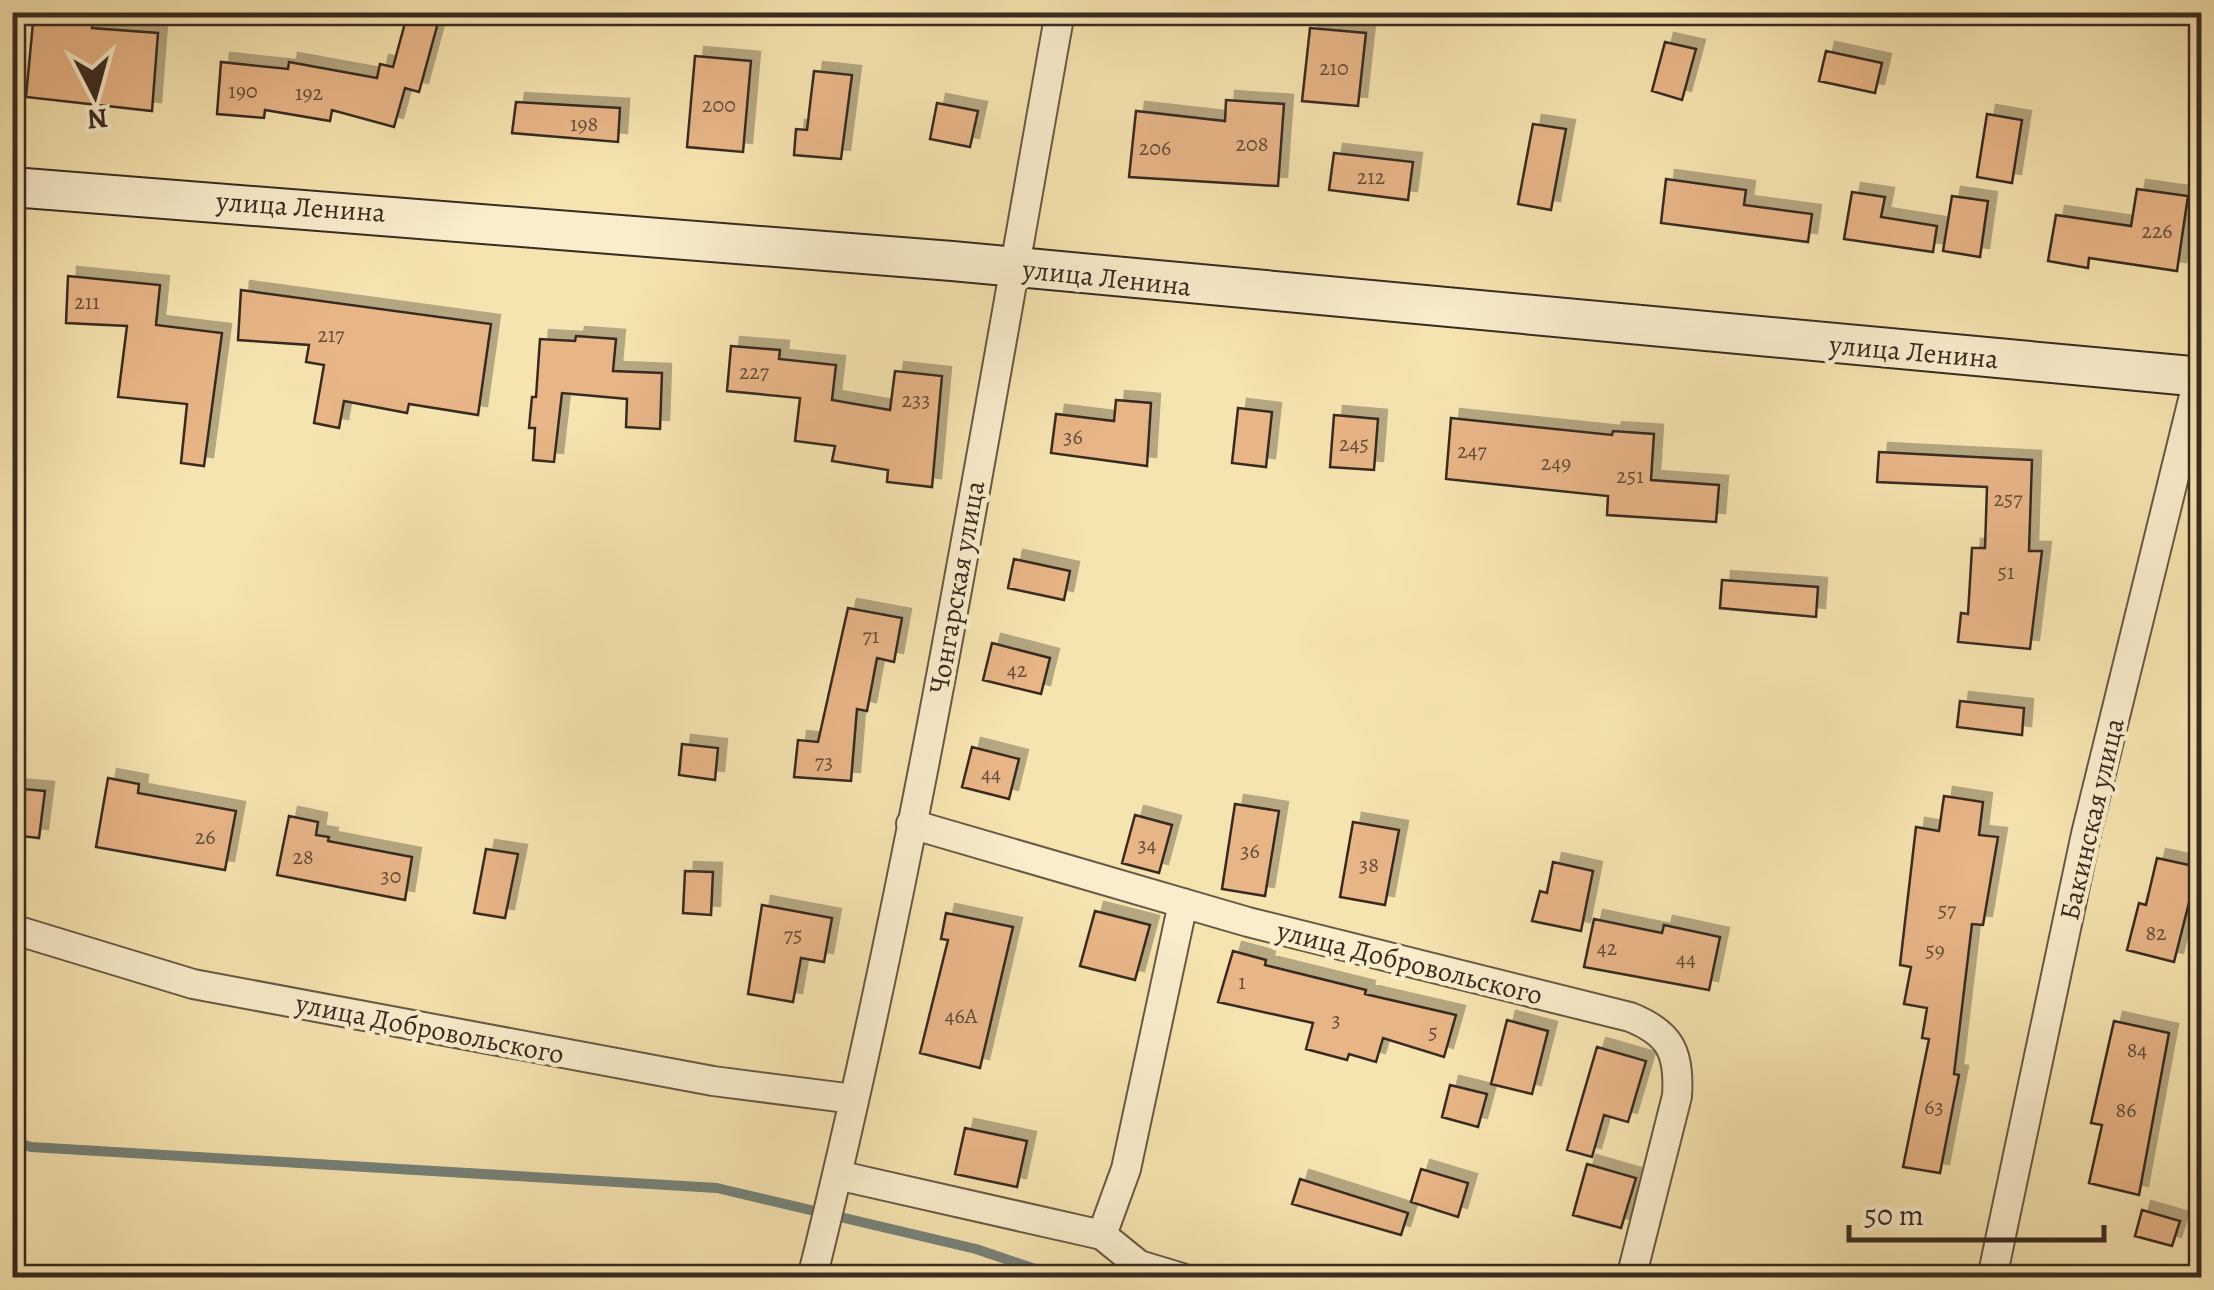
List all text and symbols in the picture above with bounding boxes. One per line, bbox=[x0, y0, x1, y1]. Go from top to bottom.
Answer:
north arrow bbox=[45, 45, 145, 145]
house number: 210 bbox=[1319, 53, 1349, 83]
house number: 190 bbox=[228, 76, 258, 106]
house number: 192 bbox=[295, 78, 323, 108]
house number: 200 bbox=[702, 90, 736, 120]
text: N bbox=[85, 99, 110, 139]
house number: 198 bbox=[570, 109, 598, 139]
house number: 208 bbox=[1236, 129, 1268, 159]
house number: 206 bbox=[1139, 133, 1171, 163]
house number: 212 bbox=[1357, 162, 1385, 192]
street label: улица Ленина bbox=[214, 182, 387, 232]
house number: 226 bbox=[2141, 216, 2173, 246]
street label: улица Ленина bbox=[1020, 250, 1193, 306]
house number: 211 bbox=[74, 287, 100, 317]
house number: 217 bbox=[317, 320, 345, 350]
street label: улица Ленина bbox=[1827, 326, 2000, 378]
house number: 227 bbox=[739, 357, 770, 387]
house number: 233 bbox=[902, 385, 930, 415]
house number: 36 bbox=[1063, 422, 1083, 452]
house number: 245 bbox=[1339, 429, 1369, 459]
house number: 247 bbox=[1457, 436, 1488, 466]
house number: 249 bbox=[1541, 448, 1571, 478]
house number: 251 bbox=[1616, 461, 1644, 491]
street label: Чонгарская улица bbox=[920, 478, 994, 697]
house number: 257 bbox=[1993, 484, 2023, 514]
house number: 51 bbox=[1998, 557, 2014, 587]
house number: 71 bbox=[863, 621, 879, 651]
house number: 42 bbox=[1007, 655, 1027, 685]
street label: Бакинская улица bbox=[2050, 714, 2134, 924]
house number: 73 bbox=[815, 747, 833, 777]
house number: 44 bbox=[981, 759, 1001, 789]
house number: 26 bbox=[195, 822, 215, 852]
house number: 34 bbox=[1137, 830, 1157, 860]
house number: 36 bbox=[1240, 836, 1260, 866]
house number: 28 bbox=[292, 842, 314, 872]
house number: 38 bbox=[1359, 850, 1379, 880]
house number: 30 bbox=[381, 861, 401, 891]
house number: 57 bbox=[1938, 895, 1957, 925]
street label: улица Добровольского bbox=[1272, 911, 1547, 1014]
house number: 82 bbox=[2145, 918, 2167, 948]
house number: 75 bbox=[784, 920, 802, 950]
house number: 42 bbox=[1597, 933, 1617, 963]
house number: 59 bbox=[1925, 935, 1945, 965]
house number: 44 bbox=[1676, 944, 1696, 974]
house number: 1 bbox=[1238, 967, 1246, 997]
street label: улица Добровольского bbox=[291, 984, 567, 1074]
house number: 46А bbox=[945, 1001, 979, 1031]
house number: 3 bbox=[1331, 1005, 1341, 1035]
house number: 5 bbox=[1428, 1017, 1438, 1047]
house number: 84 bbox=[2127, 1035, 2147, 1065]
house number: 63 bbox=[1924, 1092, 1944, 1122]
house number: 86 bbox=[2116, 1095, 2136, 1125]
scale bar bbox=[1849, 1180, 2104, 1242]
text: 50 m bbox=[1864, 1195, 1924, 1235]

